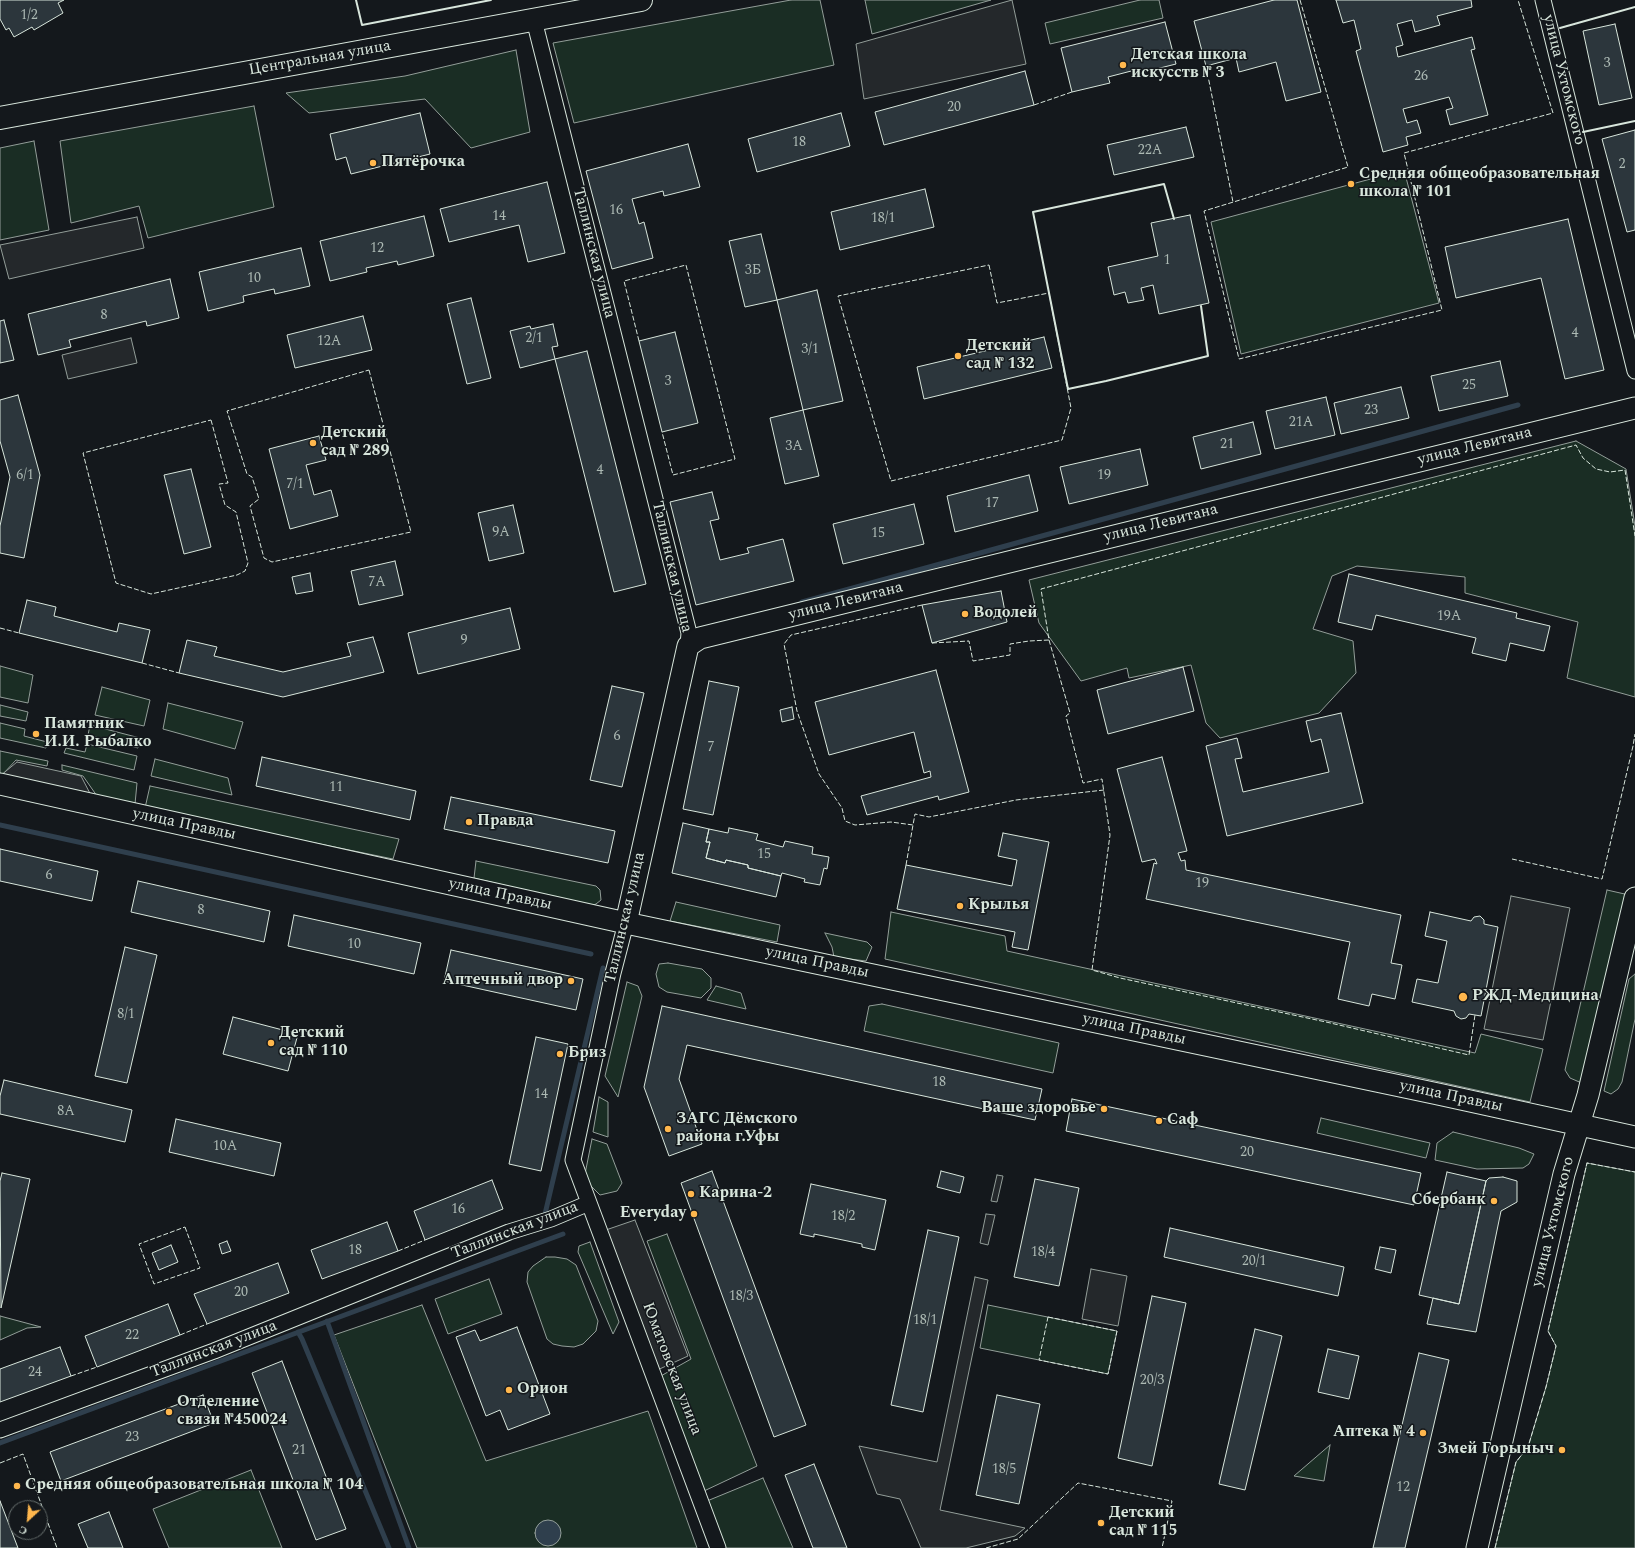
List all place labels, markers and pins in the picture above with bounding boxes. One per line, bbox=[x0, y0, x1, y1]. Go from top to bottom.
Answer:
place label: Детская школа искусств № 3 bbox=[1131, 46, 1247, 84]
marker: Детская школа искусств № 3 bbox=[1118, 60, 1128, 70]
place label: Пятёрочка bbox=[381, 153, 465, 173]
marker: Пятёрочка bbox=[368, 158, 378, 168]
place label: Средняя общеобразовательная школа № 101 bbox=[1359, 165, 1600, 203]
marker: Средняя общеобразовательная школа № 101 bbox=[1346, 179, 1356, 189]
place label: Детский сад № 132 bbox=[966, 337, 1035, 375]
marker: Детский сад № 132 bbox=[953, 351, 963, 361]
place label: Детский сад № 289 bbox=[321, 424, 390, 462]
marker: Детский сад № 289 bbox=[308, 438, 318, 448]
place label: Водолей bbox=[973, 604, 1037, 624]
marker: Водолей bbox=[960, 609, 970, 619]
place label: Памятник И.И. Рыбалко bbox=[44, 715, 152, 753]
marker: Памятник И.И. Рыбалко bbox=[31, 729, 41, 739]
place label: Правда bbox=[477, 812, 533, 832]
marker: Правда bbox=[464, 817, 474, 827]
place label: Крылья bbox=[968, 896, 1029, 916]
marker: Крылья bbox=[955, 901, 965, 911]
place label: Аптечный двор bbox=[442, 971, 563, 991]
marker: Аптечный двор bbox=[566, 976, 576, 986]
place label: РЖД-Медицина bbox=[1472, 987, 1599, 1007]
marker: РЖД-Медицина bbox=[1457, 991, 1469, 1003]
place label: Детский сад № 110 bbox=[279, 1024, 348, 1062]
marker: Детский сад № 110 bbox=[266, 1038, 276, 1048]
place label: Бриз bbox=[568, 1044, 606, 1064]
marker: Бриз bbox=[555, 1049, 565, 1059]
place label: Ваше здоровье bbox=[981, 1099, 1096, 1119]
marker: Ваше здоровье bbox=[1099, 1104, 1109, 1114]
place label: ЗАГС Дёмского района г.Уфы bbox=[676, 1110, 798, 1148]
place label: Саф bbox=[1167, 1111, 1198, 1131]
marker: Саф bbox=[1154, 1116, 1164, 1126]
marker: ЗАГС Дёмского района г.Уфы bbox=[663, 1124, 673, 1134]
place label: Карина-2 bbox=[699, 1184, 772, 1204]
marker: Карина-2 bbox=[686, 1189, 696, 1199]
place label: Сбербанк bbox=[1411, 1191, 1486, 1211]
marker: Сбербанк bbox=[1489, 1196, 1499, 1206]
place label: Everyday bbox=[620, 1204, 686, 1224]
marker: Everyday bbox=[689, 1209, 699, 1219]
place label: Орион bbox=[517, 1380, 568, 1400]
marker: Орион bbox=[504, 1385, 514, 1395]
place label: Отделение связи №450024 bbox=[177, 1393, 287, 1431]
marker: Отделение связи №450024 bbox=[164, 1407, 174, 1417]
place label: Аптека № 4 bbox=[1333, 1423, 1415, 1443]
marker: Аптека № 4 bbox=[1418, 1428, 1428, 1438]
place label: Змей Горыныч bbox=[1437, 1440, 1554, 1460]
marker: Змей Горыныч bbox=[1557, 1445, 1567, 1455]
place label: Средняя общеобразовательная школа № 104 bbox=[25, 1476, 363, 1496]
marker: Средняя общеобразовательная школа № 104 bbox=[12, 1481, 22, 1491]
place label: Детский сад № 115 bbox=[1109, 1504, 1178, 1542]
marker: Детский сад № 115 bbox=[1096, 1518, 1106, 1528]

